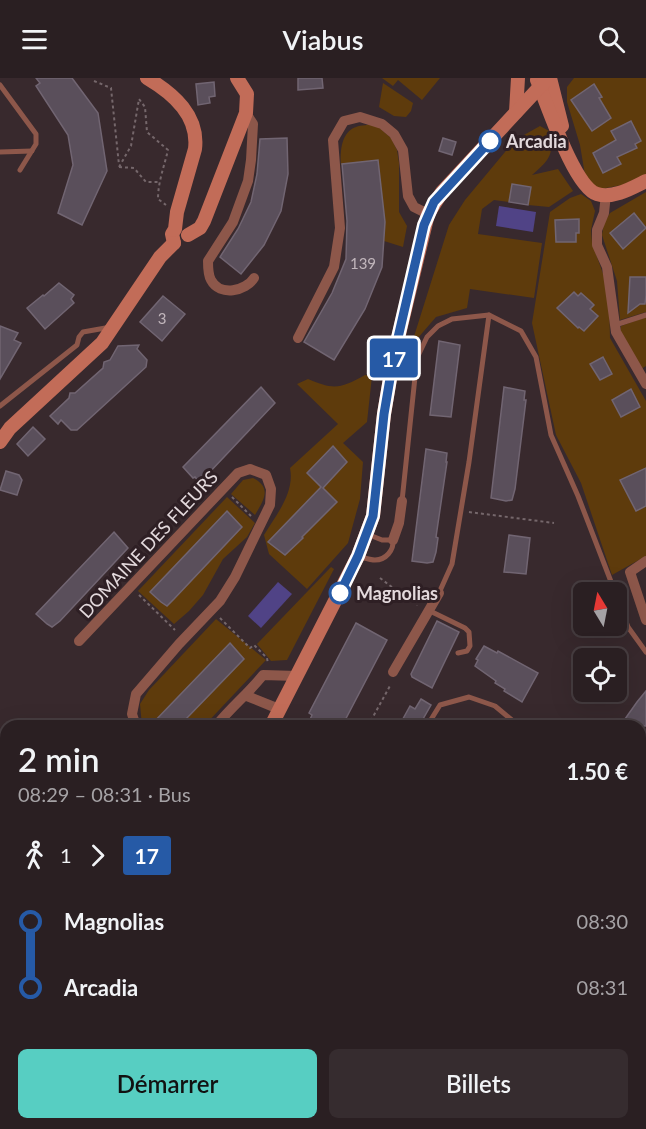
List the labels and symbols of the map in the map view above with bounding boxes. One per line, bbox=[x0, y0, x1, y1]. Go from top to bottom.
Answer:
marker: Arcadia bbox=[479, 130, 501, 152]
place label: Arcadia bbox=[505, 130, 567, 152]
house number: 139 bbox=[350, 254, 376, 272]
house number: 3 bbox=[158, 309, 166, 327]
line badge: 17 bbox=[367, 338, 421, 378]
street label: DOMAINE DES FLEURS bbox=[74, 466, 222, 622]
marker: Magnolias bbox=[329, 582, 351, 604]
place label: Magnolias bbox=[356, 582, 438, 604]
north arrow bbox=[573, 582, 627, 636]

